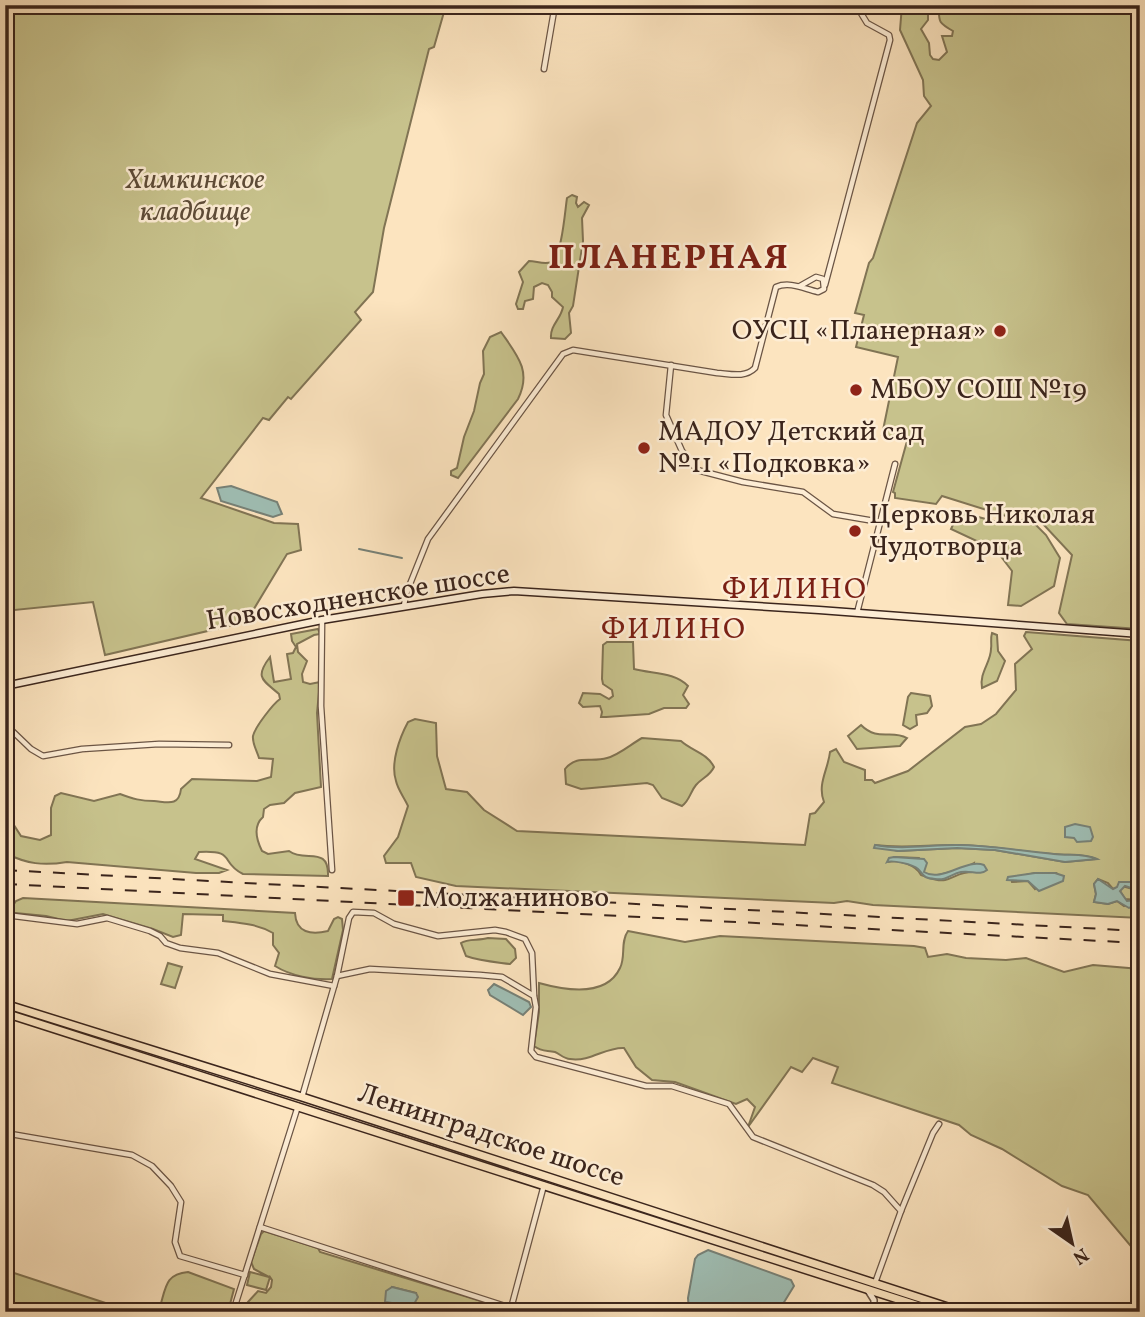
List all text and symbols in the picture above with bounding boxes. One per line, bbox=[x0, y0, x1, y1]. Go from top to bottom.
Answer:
park label: Химкинское кладбище bbox=[125, 161, 264, 232]
district label: ПЛАНЕРНАЯ bbox=[548, 235, 790, 283]
place label: ОУСЦ «Планерная» bbox=[732, 312, 986, 351]
marker: ОУСЦ «Планерная» bbox=[992, 323, 1008, 339]
place label: МБОУ СОШ №19 bbox=[870, 371, 1087, 410]
marker: МБОУ СОШ №19 bbox=[848, 382, 864, 398]
place label: МАДОУ Детский сад №11 «Подковка» bbox=[658, 413, 925, 484]
marker: МАДОУ Детский сад №11 «Подковка» bbox=[636, 440, 652, 456]
place label: Церковь Николая Чудотворца bbox=[869, 496, 1095, 567]
marker: Церковь Николая Чудотворца bbox=[847, 523, 863, 539]
street label: Новосходненское шоссе bbox=[203, 555, 513, 641]
district label: ФИЛИНО bbox=[722, 569, 868, 611]
district label: ФИЛИНО bbox=[601, 609, 747, 651]
place label: Молжаниново bbox=[422, 879, 609, 918]
marker: Молжаниново bbox=[396, 888, 416, 908]
street label: Ленинградское шоссе bbox=[352, 1074, 630, 1198]
north arrow bbox=[1036, 1208, 1106, 1278]
text: N bbox=[1067, 1241, 1093, 1270]

